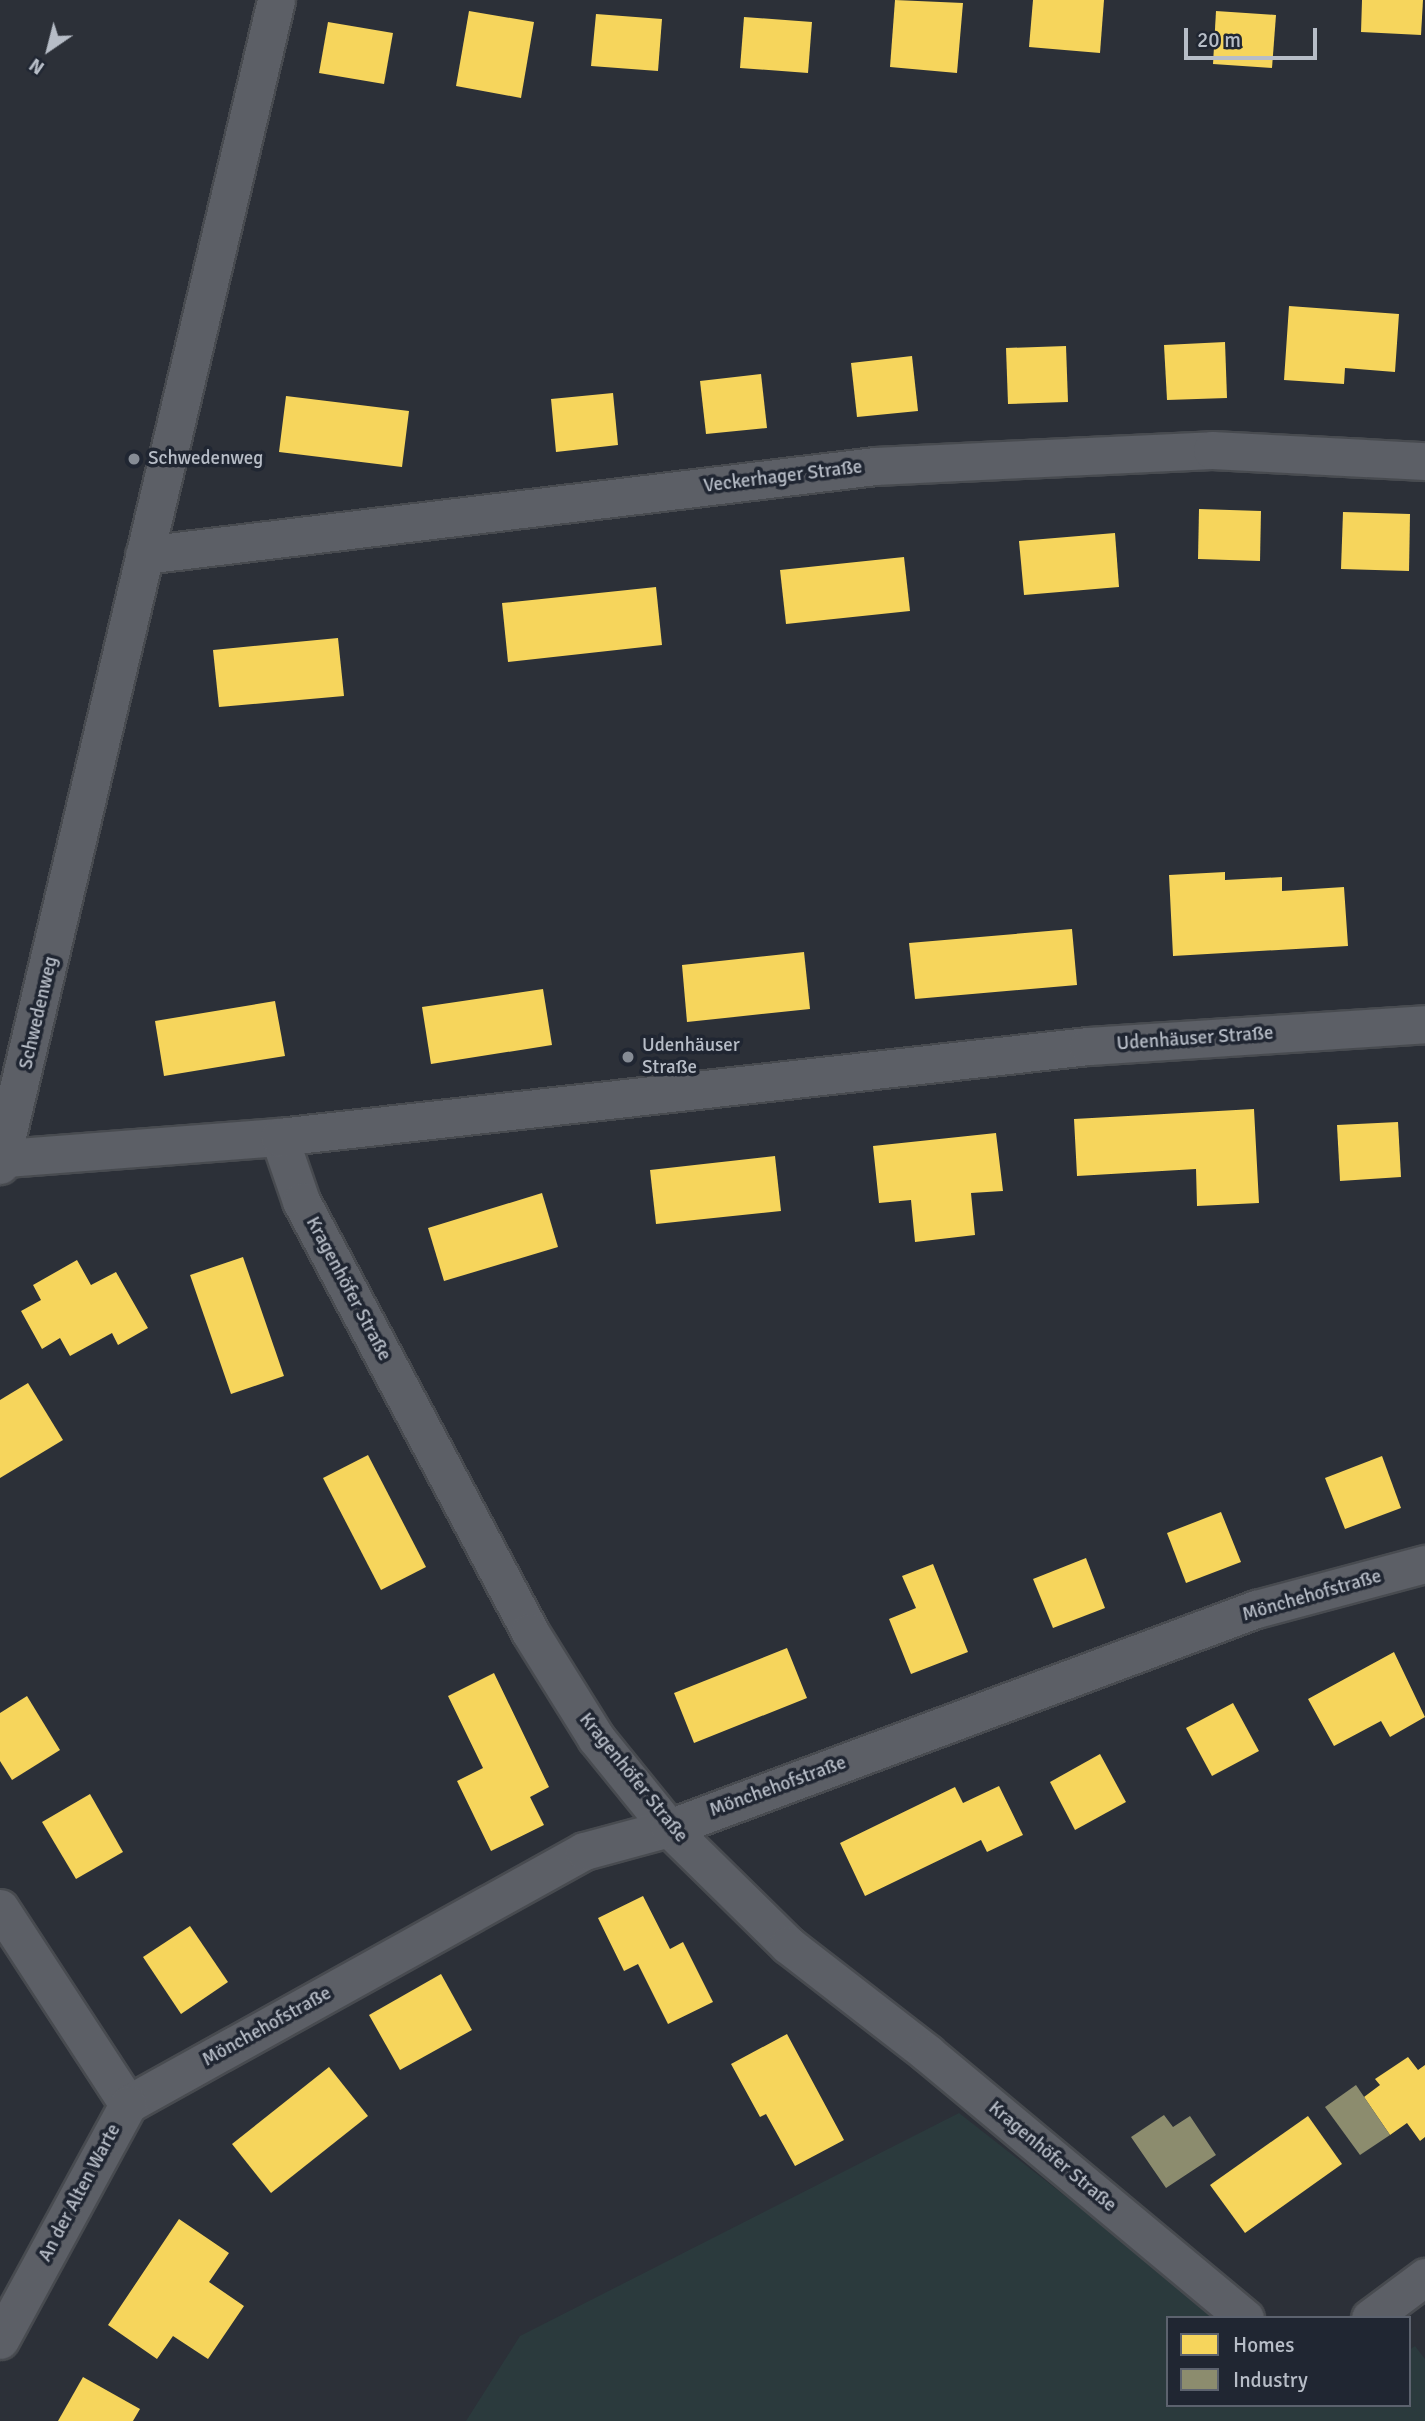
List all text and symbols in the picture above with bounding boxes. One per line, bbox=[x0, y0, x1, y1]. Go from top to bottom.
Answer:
north arrow bbox=[14, 14, 84, 84]
scale bar bbox=[1187, 14, 1320, 58]
text: 20 m bbox=[1197, 27, 1241, 53]
text: N bbox=[25, 53, 49, 80]
place label: Schwedenweg bbox=[148, 448, 263, 470]
marker: Schwedenweg bbox=[126, 451, 142, 467]
street label: Veckerhager Straße bbox=[702, 456, 864, 498]
street label: Schwedenweg bbox=[15, 954, 63, 1072]
street label: Udenhäuser Straße bbox=[1116, 1022, 1274, 1056]
place label: Udenhäuser Straße bbox=[642, 1035, 740, 1079]
marker: Udenhäuser Straße bbox=[620, 1049, 636, 1065]
street label: Kragenhöfer Straße bbox=[300, 1213, 396, 1365]
street label: Mönchehofstraße bbox=[1240, 1565, 1384, 1627]
street label: Kragenhöfer Straße bbox=[574, 1709, 692, 1847]
street label: Mönchehofstraße bbox=[707, 1752, 849, 1822]
street label: Mönchehofstraße bbox=[199, 1982, 335, 2072]
street label: Kragenhöfer Straße bbox=[983, 2097, 1121, 2217]
street label: An der Alten Warte bbox=[34, 2120, 126, 2266]
legend bbox=[1166, 2316, 1411, 2407]
text: Homes bbox=[1233, 2332, 1295, 2358]
text: Industry bbox=[1233, 2367, 1308, 2393]

